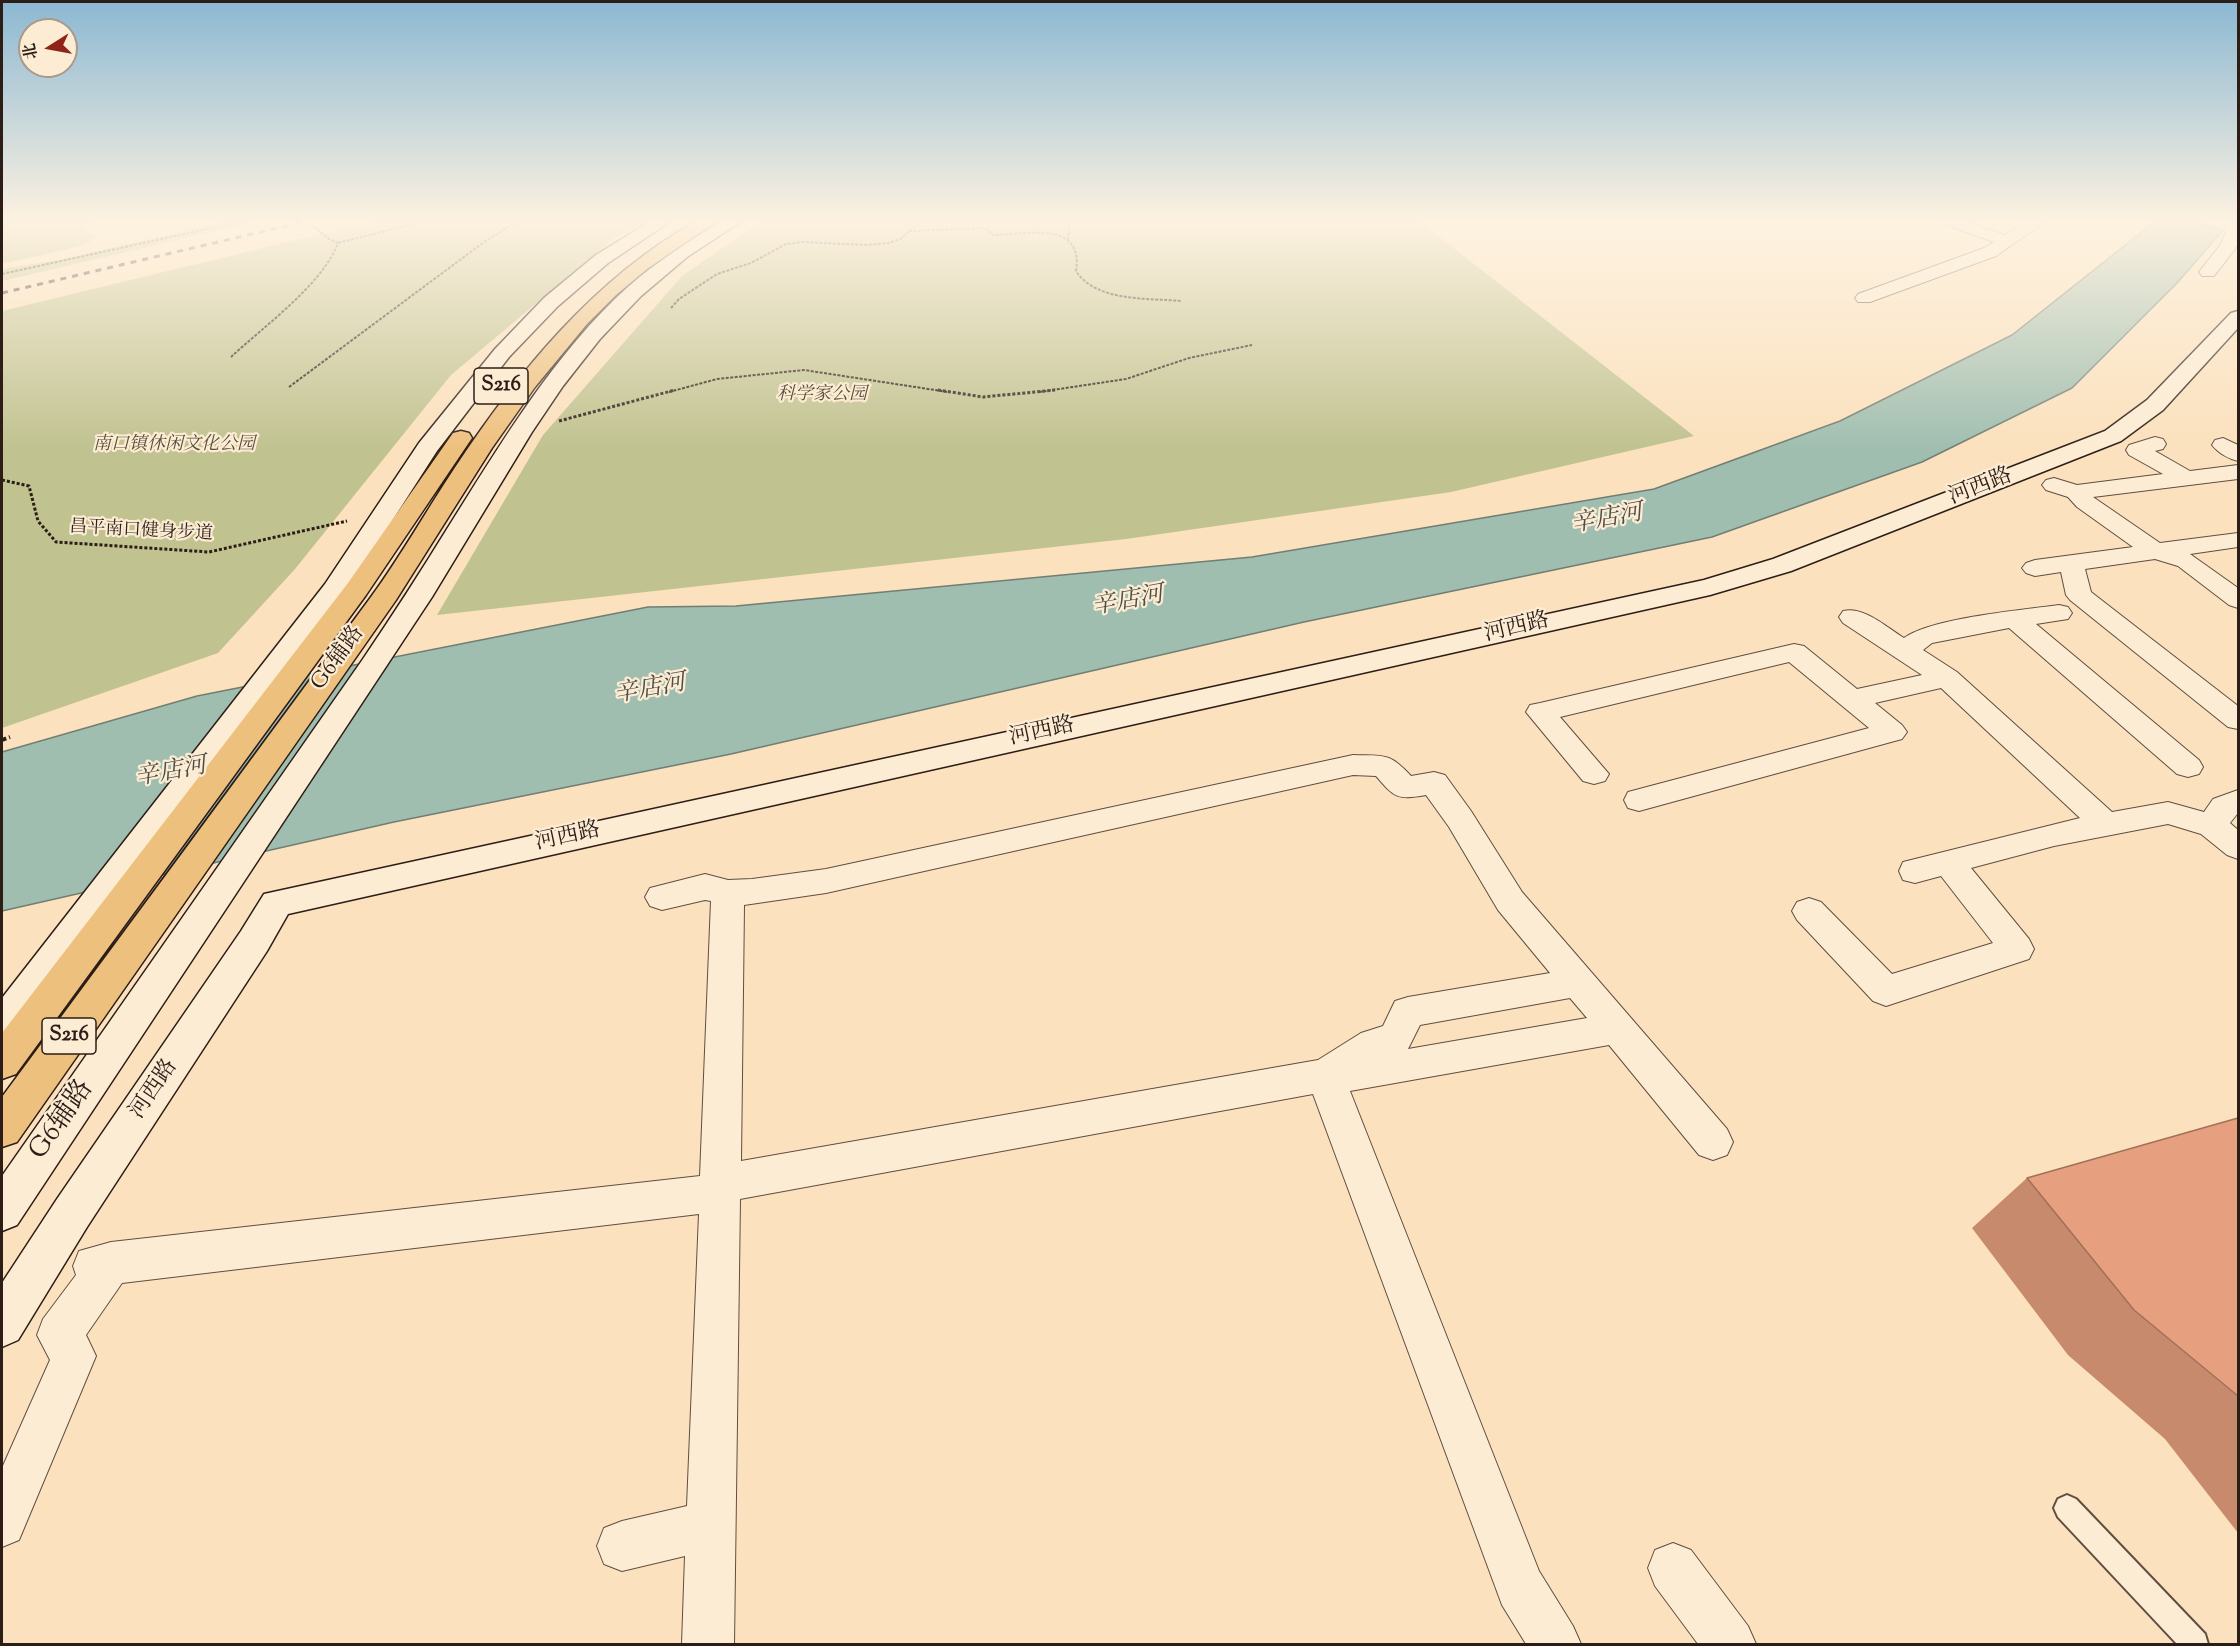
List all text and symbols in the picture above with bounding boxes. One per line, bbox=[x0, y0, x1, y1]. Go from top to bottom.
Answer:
north arrow bbox=[18, 18, 78, 78]
text: 北 bbox=[19, 41, 45, 61]
road number: S216 bbox=[474, 368, 528, 404]
park label: 科学家公园 bbox=[777, 385, 867, 407]
park label: 南口镇休闲文化公园 bbox=[93, 435, 255, 457]
street label: 河西路 bbox=[1945, 464, 2017, 512]
water label: 辛店河 bbox=[1569, 501, 1645, 541]
street label: 昌平南口健身步道 bbox=[69, 517, 213, 547]
water label: 辛店河 bbox=[1090, 583, 1166, 623]
street label: 河西路 bbox=[1482, 609, 1552, 649]
street label: G6辅路 bbox=[307, 622, 371, 696]
water label: 辛店河 bbox=[612, 671, 688, 711]
street label: 河西路 bbox=[1007, 713, 1077, 753]
water label: 辛店河 bbox=[133, 754, 209, 794]
street label: 河西路 bbox=[533, 818, 603, 858]
road number: S216 bbox=[42, 1018, 96, 1054]
street label: 河西路 bbox=[126, 1055, 184, 1125]
street label: G6辅路 bbox=[24, 1075, 102, 1167]

